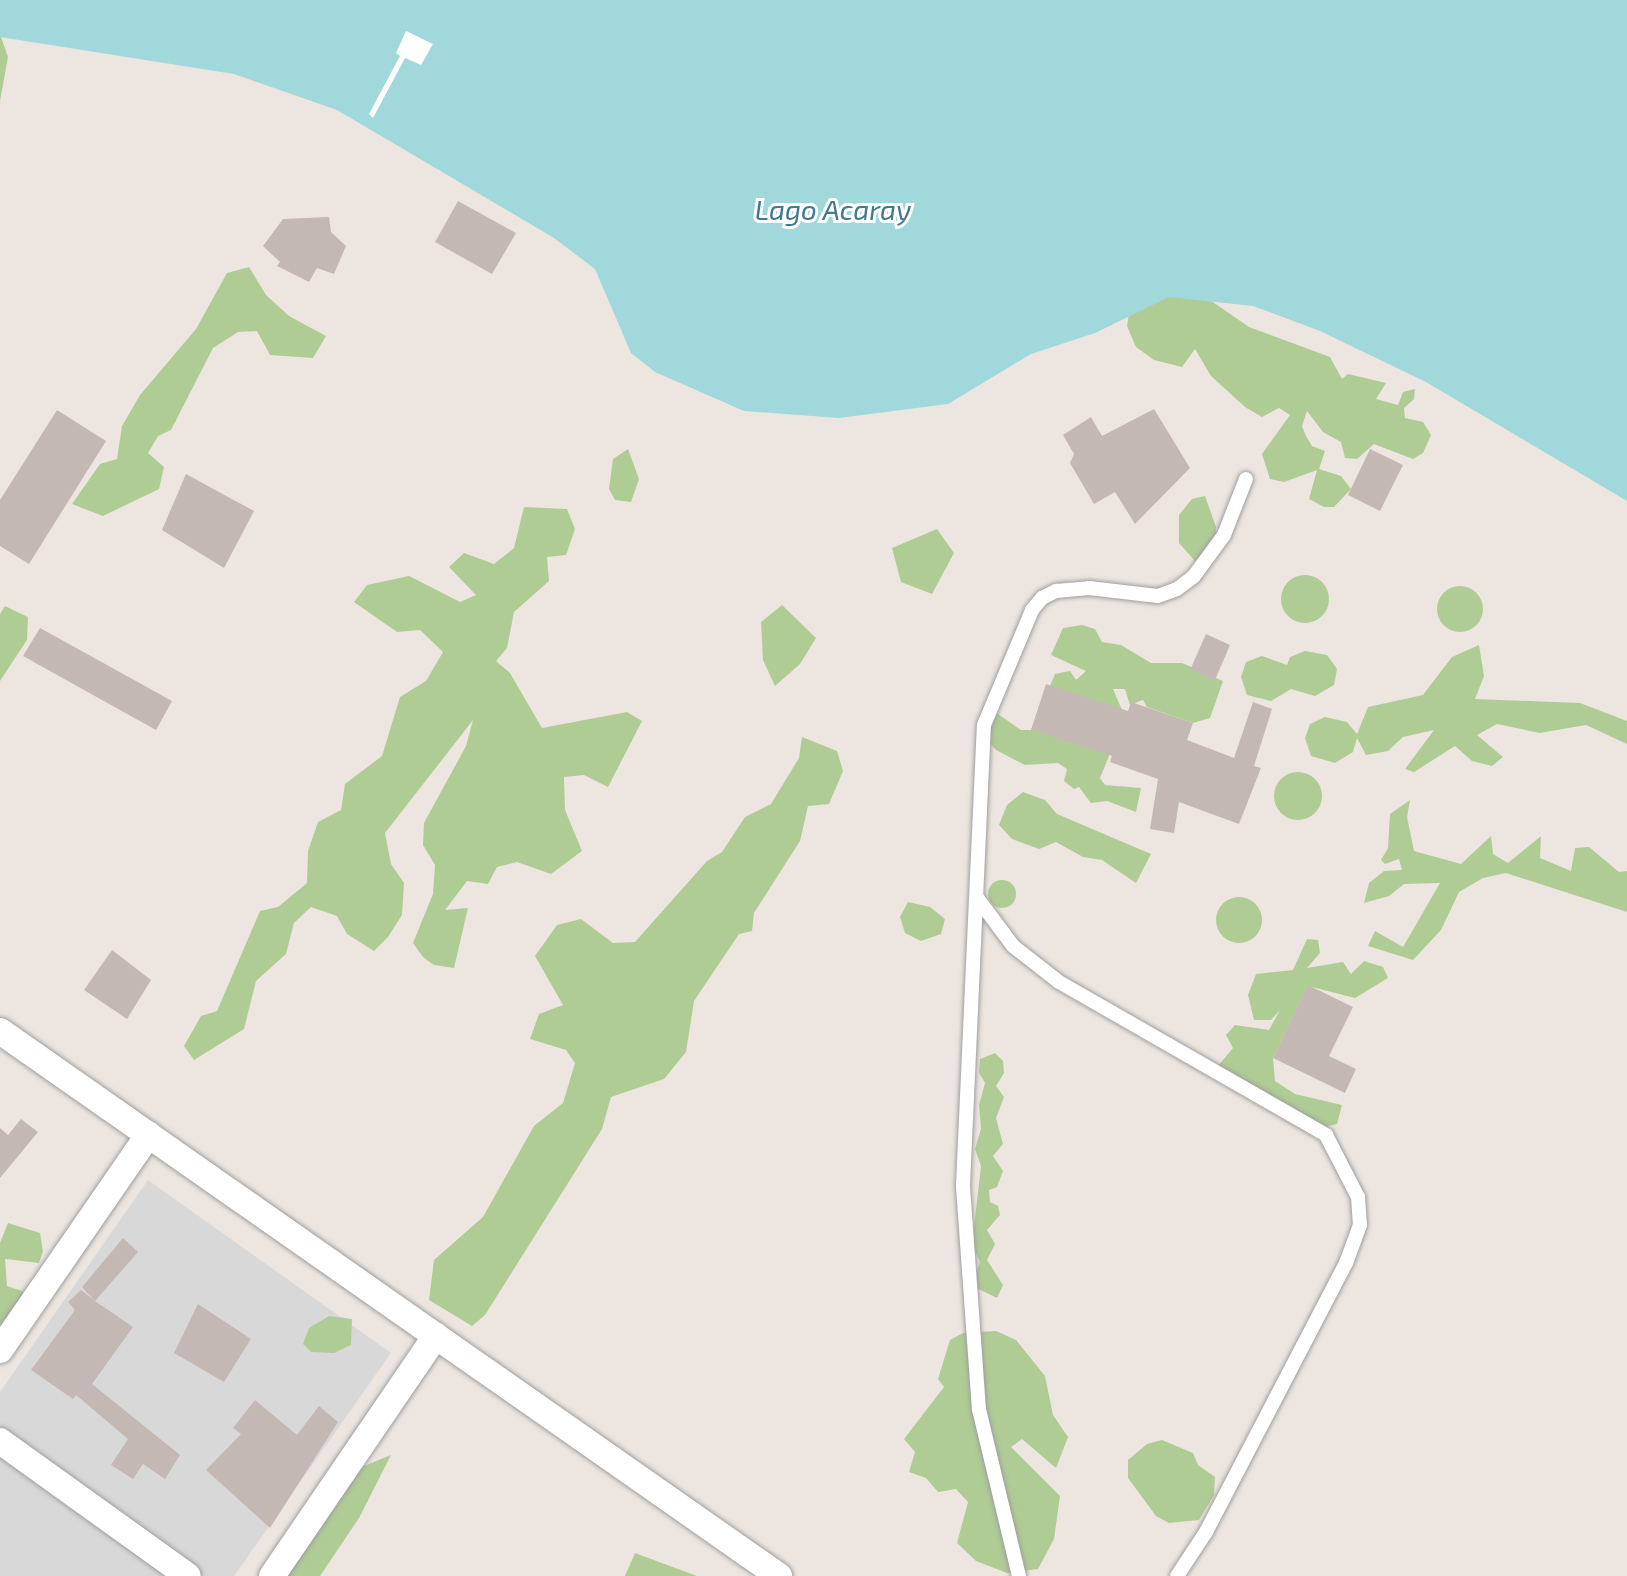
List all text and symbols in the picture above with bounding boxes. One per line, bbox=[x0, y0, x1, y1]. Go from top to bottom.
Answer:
water label: Lago Acaray bbox=[754, 192, 912, 226]

